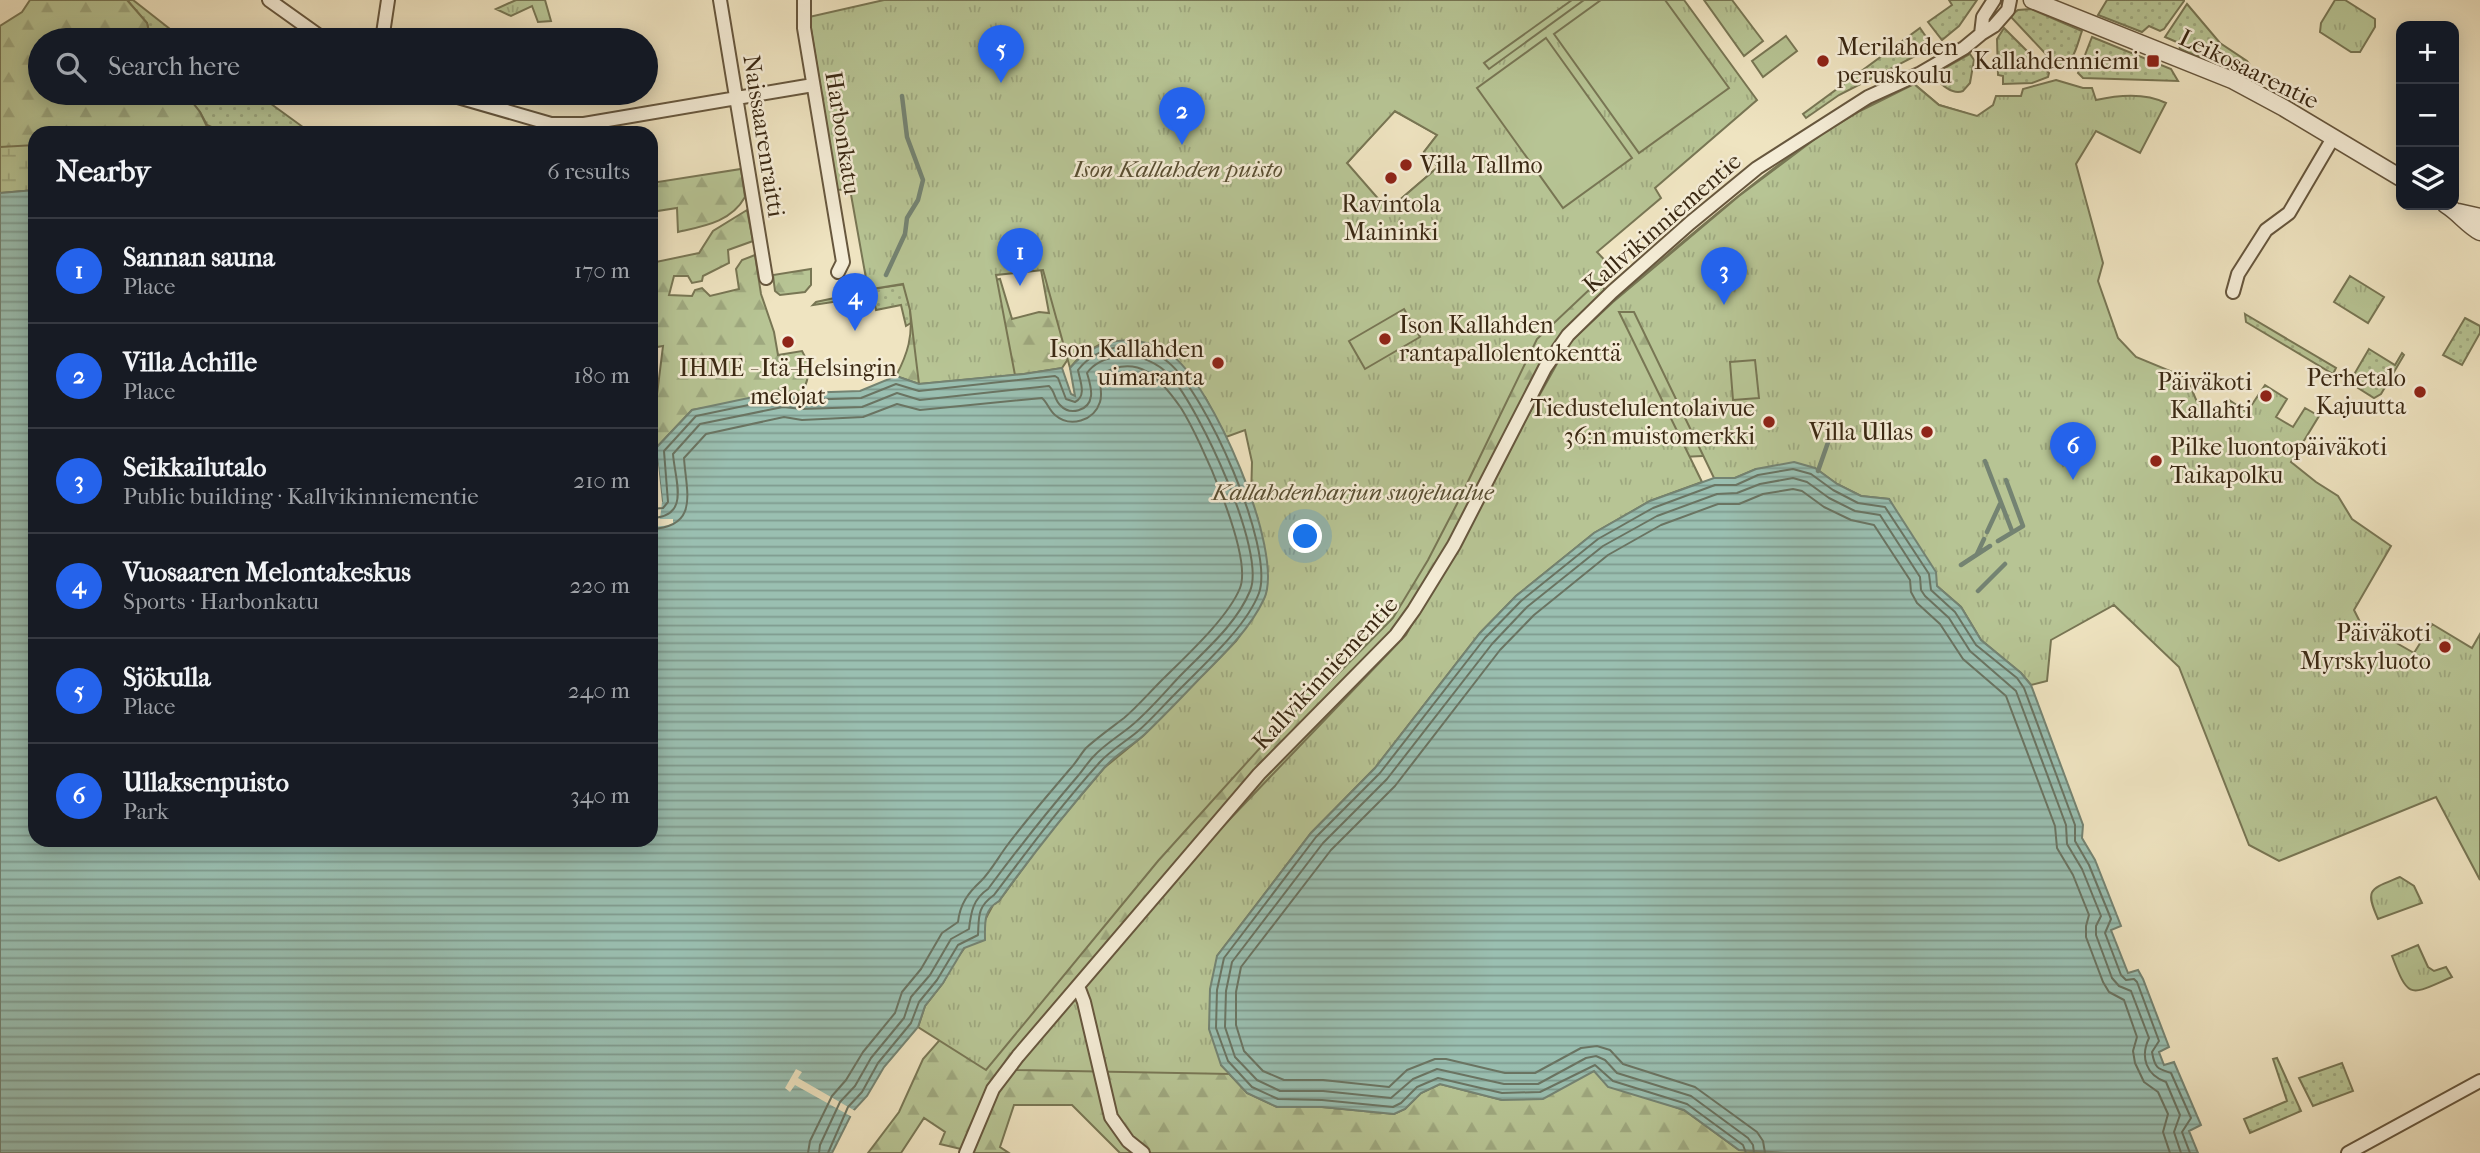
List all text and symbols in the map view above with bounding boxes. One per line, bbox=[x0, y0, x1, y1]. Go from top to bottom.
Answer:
map controls bbox=[2396, 21, 2459, 210]
button: + bbox=[2396, 21, 2459, 84]
street label: Leikosaarentie bbox=[2175, 23, 2323, 115]
pin: 5 bbox=[978, 25, 1024, 83]
search box bbox=[28, 28, 658, 105]
place label: Merilahden peruskoulu bbox=[1836, 33, 1958, 89]
place label: Kallahdenniemi bbox=[1974, 47, 2139, 75]
icon: search bbox=[52, 48, 90, 86]
text: Search here bbox=[108, 51, 240, 82]
street label: Naissaarenraitti bbox=[737, 53, 791, 219]
marker: Merilahden peruskoulu bbox=[1815, 53, 1831, 69]
marker: Kallahdenniemi bbox=[2145, 53, 2161, 69]
street label: Harbonkatu bbox=[819, 69, 867, 197]
button: − bbox=[2396, 84, 2459, 147]
pin: 2 bbox=[1159, 87, 1205, 145]
street label: Kallvikinniementie bbox=[1577, 147, 1747, 299]
button: layers bbox=[2396, 147, 2459, 210]
place label: Villa Tallmo bbox=[1419, 151, 1543, 179]
text: Nearby bbox=[56, 154, 151, 189]
park label: Ison Kallahden puisto bbox=[1072, 155, 1283, 183]
marker: Villa Tallmo bbox=[1398, 157, 1414, 173]
text: 6 results bbox=[547, 158, 630, 185]
marker: Ravintola Maininki bbox=[1383, 170, 1399, 186]
place label: Ravintola Maininki bbox=[1341, 190, 1442, 246]
pin: 1 bbox=[997, 228, 1043, 286]
text: Sannan sauna bbox=[123, 242, 275, 273]
pin: 3 bbox=[1701, 247, 1747, 305]
text: 1 bbox=[75, 257, 83, 284]
text: 170 m bbox=[574, 257, 630, 284]
text: Place bbox=[123, 273, 175, 300]
pin: 4 bbox=[832, 273, 878, 331]
place label: Ison Kallahden rantapallolentokenttä bbox=[1399, 311, 1622, 367]
marker: Ison Kallahden rantapallolentokenttä bbox=[1377, 331, 1393, 347]
marker: IHME - Itä-Helsingin melojat bbox=[780, 334, 796, 350]
place label: Ison Kallahden uimaranta bbox=[1049, 335, 1205, 391]
text: Villa Achille bbox=[123, 347, 257, 378]
place label: IHME - Itä-Helsingin melojat bbox=[679, 354, 897, 410]
marker: Ison Kallahden uimaranta bbox=[1210, 355, 1226, 371]
text: 2 bbox=[73, 362, 85, 389]
text: 180 m bbox=[573, 362, 630, 389]
place label: Perhetalo Kajuutta bbox=[2307, 364, 2407, 420]
place label: Päiväkoti Kallahti bbox=[2157, 368, 2252, 424]
text: Place bbox=[123, 378, 175, 405]
marker: Perhetalo Kajuutta bbox=[2412, 384, 2428, 400]
marker: Päiväkoti Kallahti bbox=[2258, 388, 2274, 404]
place label: Tiedustelulentolaivue 36:n muistomerkki bbox=[1530, 394, 1755, 450]
marker: Tiedustelulentolaivue 36:n muistomerkki bbox=[1761, 414, 1777, 430]
place label: Villa Ullas bbox=[1808, 418, 1913, 446]
pin: 6 bbox=[2050, 422, 2096, 480]
marker: Villa Ullas bbox=[1919, 424, 1935, 440]
place label: Pilke luontopäiväkoti Taikapolku bbox=[2170, 433, 2387, 489]
text: Seikkailutalo bbox=[123, 452, 267, 483]
marker: Pilke luontopäiväkoti Taikapolku bbox=[2148, 453, 2164, 469]
text: 3 bbox=[74, 467, 84, 494]
text: 210 m bbox=[573, 467, 630, 494]
park label: Kallahdenharjun suojelualue bbox=[1210, 478, 1495, 506]
text: Public building · Kallvikinniementie bbox=[123, 483, 479, 510]
your location bbox=[1288, 519, 1322, 553]
text: Vuosaaren Melontakeskus bbox=[123, 557, 411, 588]
text: 4 bbox=[72, 572, 86, 599]
text: 220 m bbox=[570, 572, 630, 599]
text: Sports · Harbonkatu bbox=[123, 588, 319, 615]
street label: Kallvikinniementie bbox=[1247, 590, 1403, 756]
place label: Päiväkoti Myrskyluoto bbox=[2300, 619, 2431, 675]
marker: Päiväkoti Myrskyluoto bbox=[2437, 639, 2453, 655]
text: Sjökulla bbox=[123, 662, 211, 693]
text: 5 bbox=[74, 677, 84, 704]
text: 240 m bbox=[568, 677, 630, 704]
text: Place bbox=[123, 693, 175, 720]
text: Ullaksenpuisto bbox=[123, 767, 289, 798]
text: 6 bbox=[73, 782, 85, 809]
text: 340 m bbox=[570, 782, 630, 809]
text: Park bbox=[123, 798, 169, 825]

